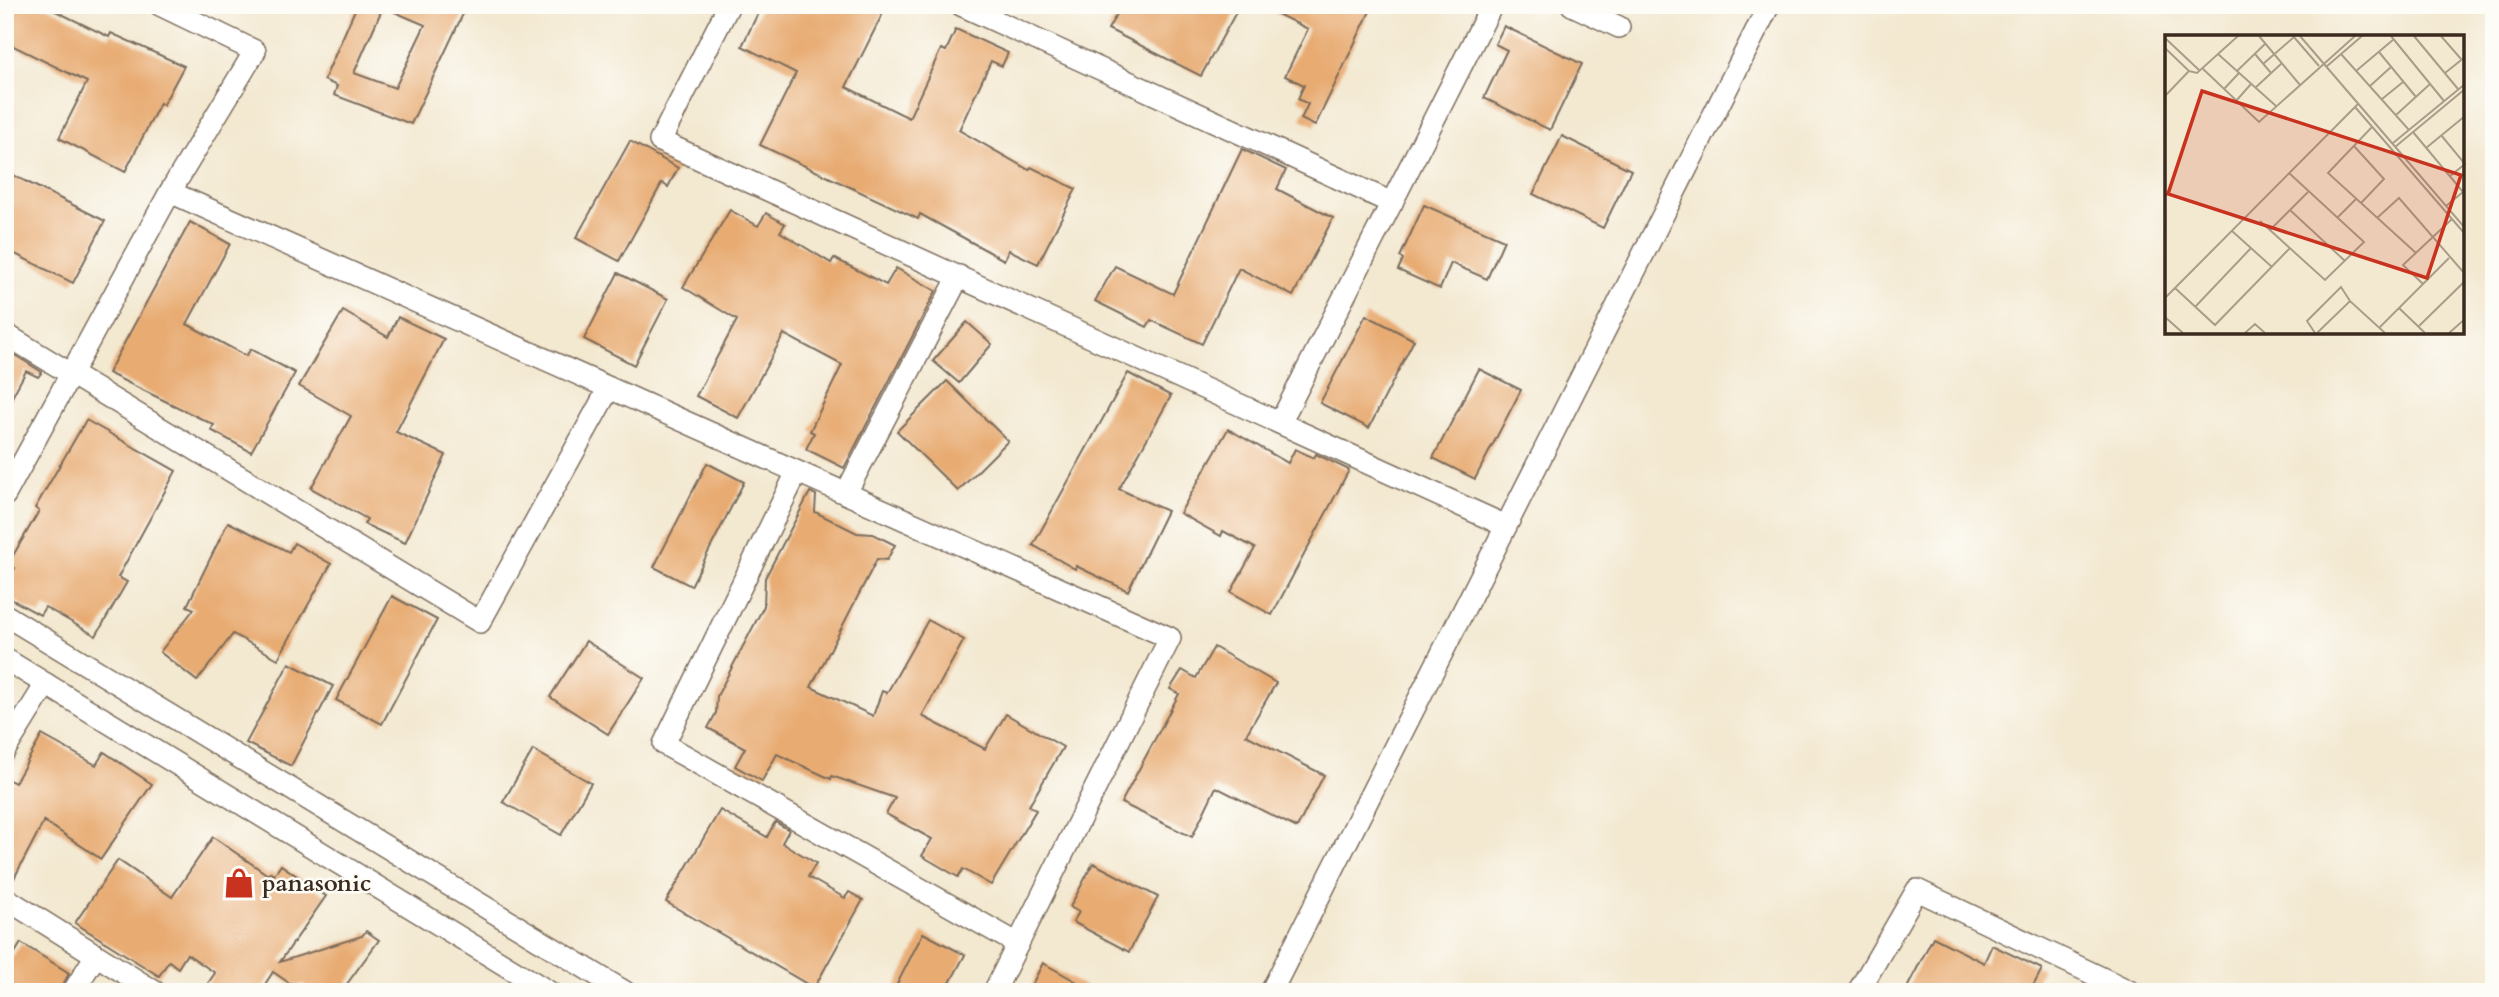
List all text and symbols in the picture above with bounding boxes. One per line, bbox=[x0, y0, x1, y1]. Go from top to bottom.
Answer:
inset map bbox=[2165, 35, 2464, 334]
shop icon: panasonic bbox=[222, 866, 256, 900]
place label: panasonic bbox=[262, 867, 371, 900]

